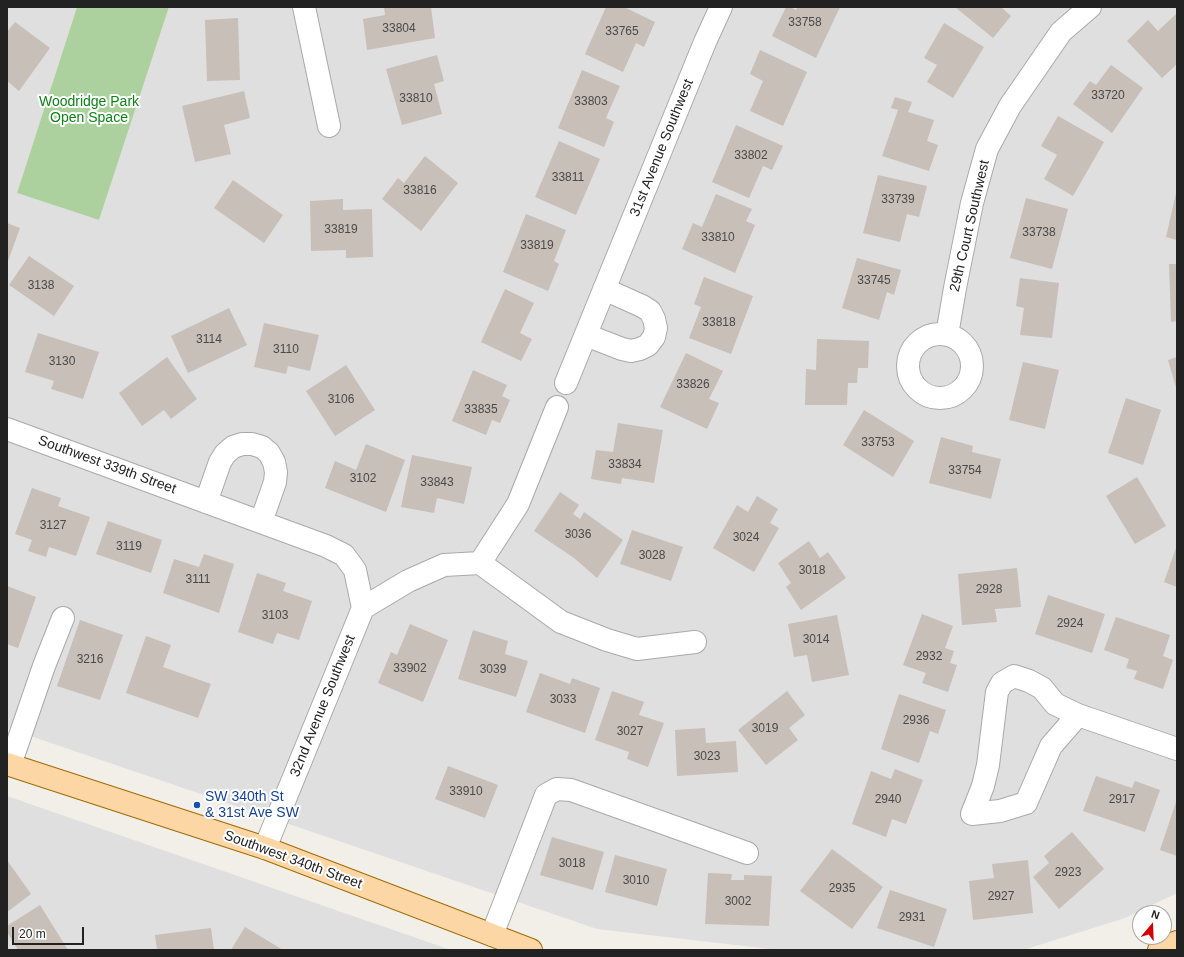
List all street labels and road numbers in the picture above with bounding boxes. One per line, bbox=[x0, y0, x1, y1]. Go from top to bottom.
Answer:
street label: 31st Avenue Southwest bbox=[627, 77, 697, 219]
street label: 29th Court Southwest bbox=[947, 159, 993, 293]
street label: Southwest 339th Street bbox=[36, 432, 178, 498]
street label: 32nd Avenue Southwest bbox=[287, 633, 359, 779]
street label: Southwest 340th Street bbox=[222, 827, 364, 893]

